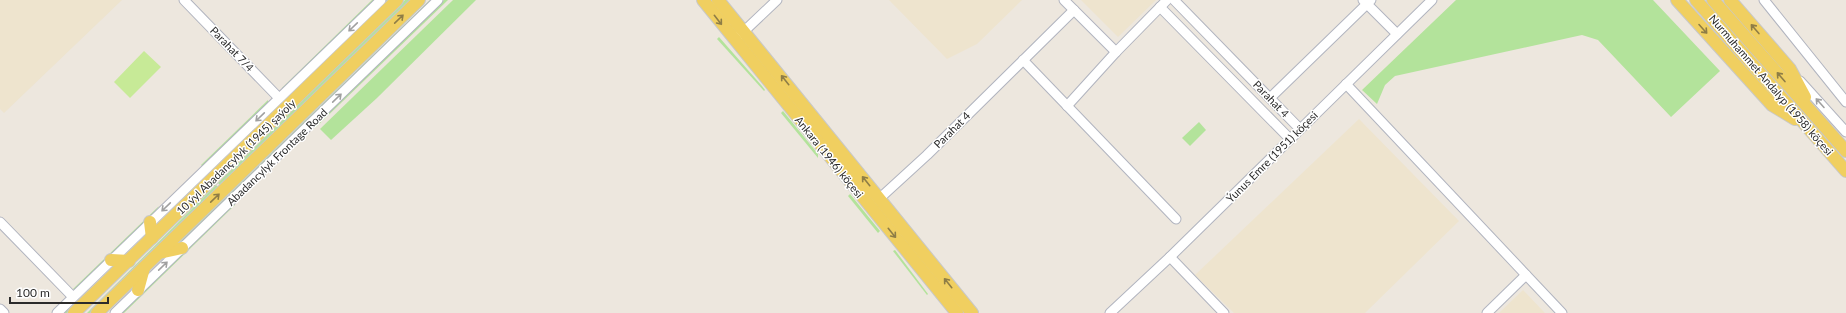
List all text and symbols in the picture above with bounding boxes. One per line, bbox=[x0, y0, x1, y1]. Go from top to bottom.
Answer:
street label: Nurmuhammet Andalyp (1958) köçesi bbox=[1707, 12, 1836, 158]
one-way arrow bbox=[394, 15, 404, 24]
one-way arrow bbox=[714, 15, 723, 26]
one-way arrow bbox=[348, 22, 358, 32]
street label: Parahat 7/4 bbox=[208, 24, 257, 74]
one-way arrow bbox=[1699, 24, 1708, 34]
one-way arrow bbox=[1751, 24, 1760, 35]
one-way arrow bbox=[1777, 73, 1786, 83]
one-way arrow bbox=[780, 75, 789, 86]
street label: Parahat 4 bbox=[1251, 78, 1292, 120]
one-way arrow bbox=[332, 93, 342, 103]
street label: 10 ýyl Abadançylyk (1945) şaýoly bbox=[173, 96, 298, 217]
one-way arrow bbox=[1815, 98, 1825, 108]
street label: Abadancylyk Frontage Road bbox=[224, 105, 329, 208]
street label: Parahat 4 bbox=[931, 108, 973, 150]
street label: Ýunus Emre (1951) köçesi bbox=[1223, 108, 1320, 205]
one-way arrow bbox=[255, 112, 265, 122]
street label: Ankara (1946) köçesi bbox=[793, 113, 866, 200]
one-way arrow bbox=[862, 176, 871, 187]
one-way arrow bbox=[210, 193, 220, 203]
one-way arrow bbox=[161, 202, 171, 212]
one-way arrow bbox=[887, 228, 896, 239]
one-way arrow bbox=[158, 262, 168, 271]
one-way arrow bbox=[944, 277, 952, 288]
scale bar bbox=[10, 279, 108, 305]
text: 100 m bbox=[16, 285, 50, 300]

